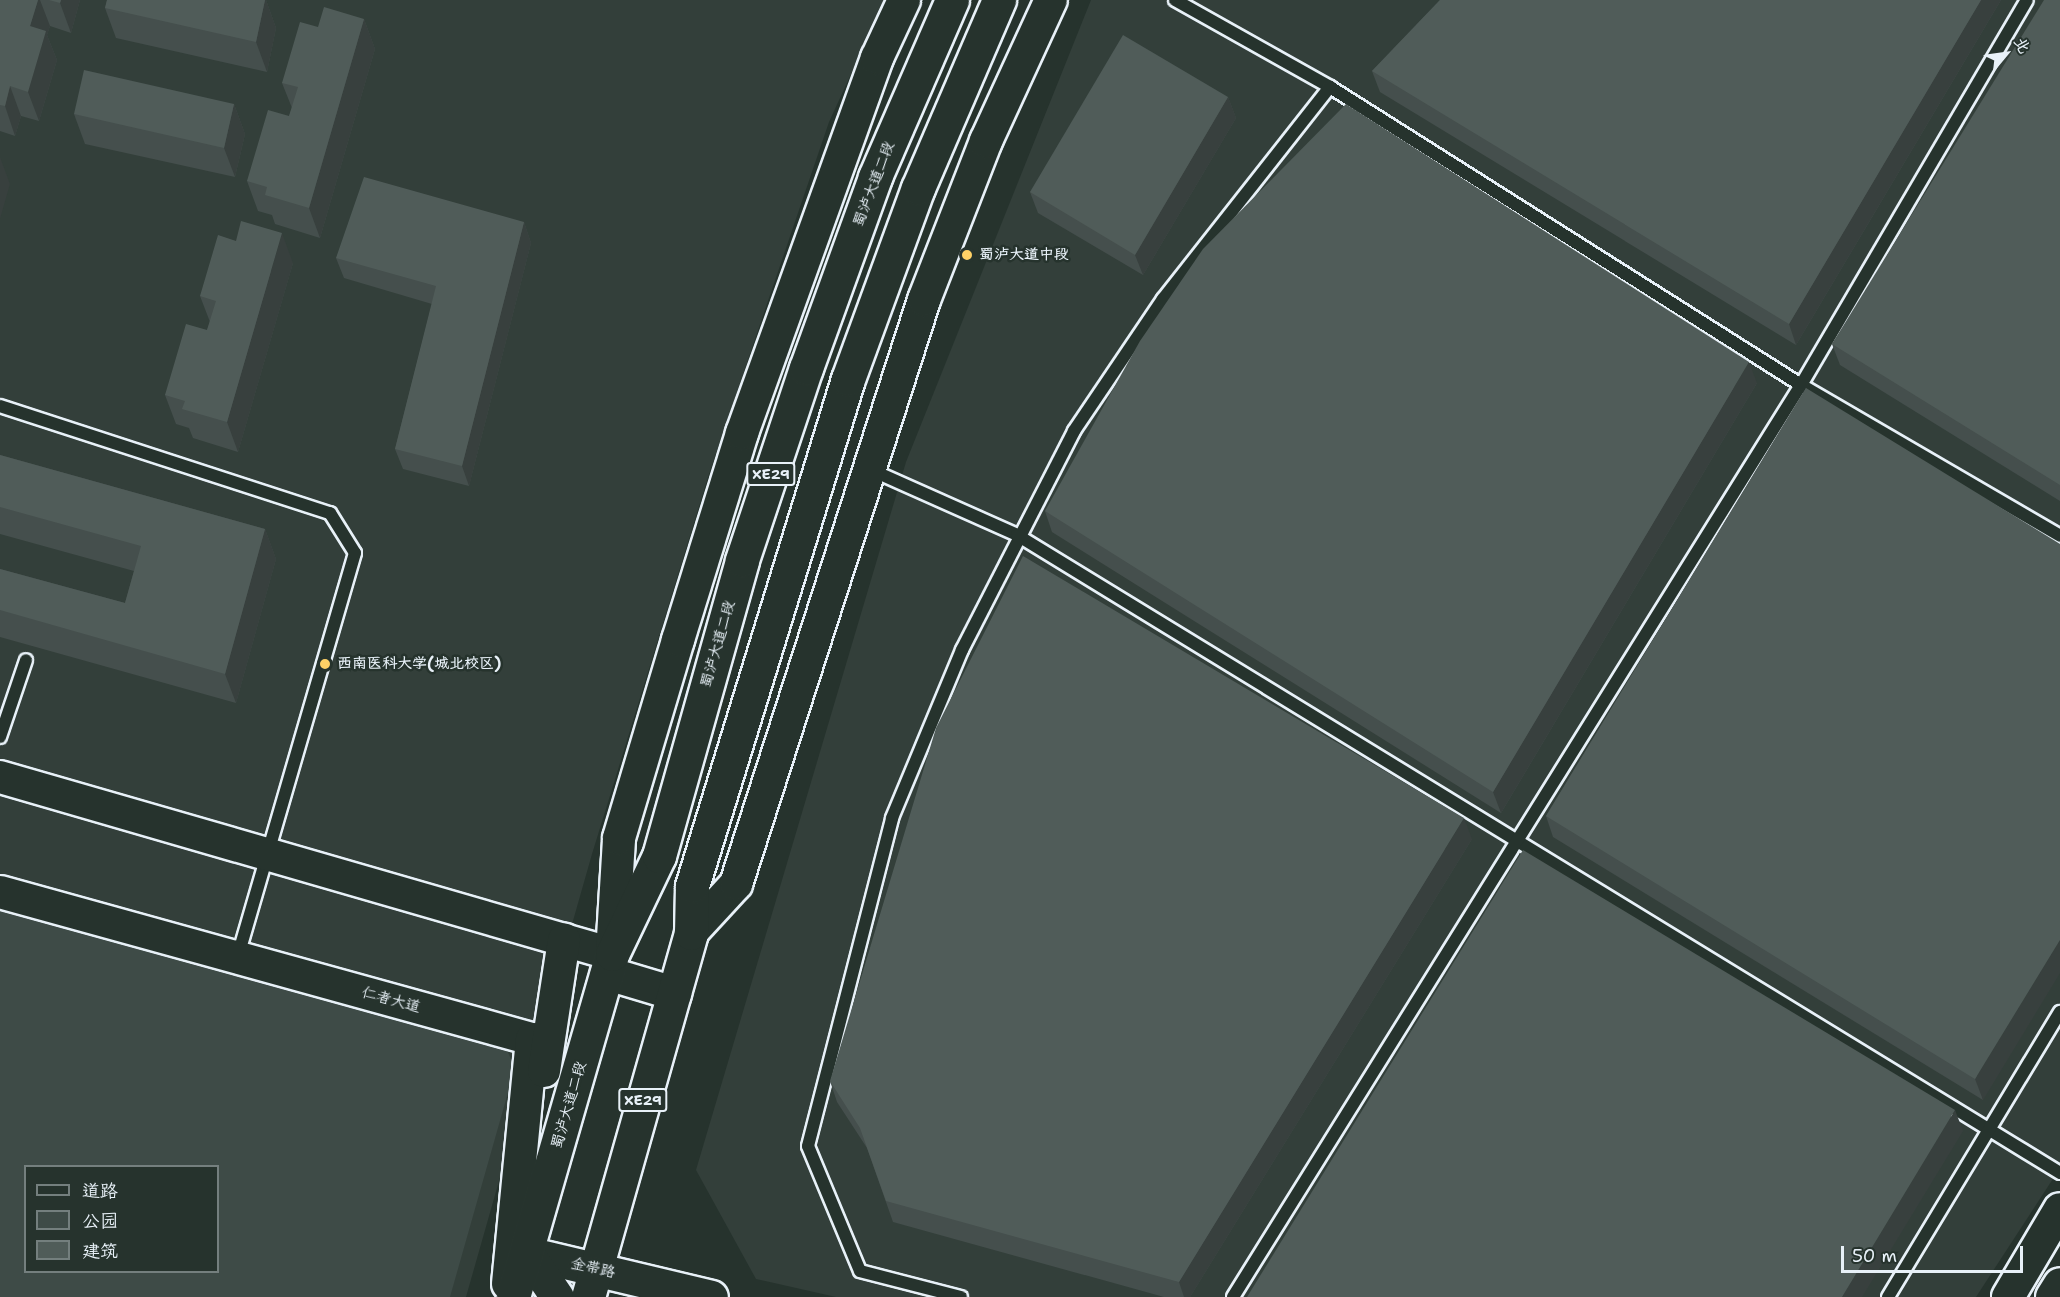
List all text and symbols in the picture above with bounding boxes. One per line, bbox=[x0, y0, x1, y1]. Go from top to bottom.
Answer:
north arrow bbox=[1976, 24, 2036, 84]
text: 北 bbox=[2009, 33, 2035, 57]
street label: 蜀泸大道二段 bbox=[849, 139, 899, 229]
place label: 蜀泸大道中段 bbox=[979, 246, 1069, 264]
marker: 蜀泸大道中段 bbox=[960, 248, 974, 262]
road number: XE29 bbox=[746, 463, 796, 485]
street label: 蜀泸大道二段 bbox=[697, 598, 739, 690]
place label: 西南医科大学(城北校区) bbox=[337, 655, 501, 673]
marker: 西南医科大学(城北校区) bbox=[318, 657, 332, 671]
street label: 仁者大道 bbox=[360, 984, 422, 1016]
street label: 蜀泸大道二段 bbox=[548, 1059, 590, 1151]
road number: XE29 bbox=[618, 1089, 668, 1111]
legend bbox=[24, 1165, 219, 1273]
text: 道路 bbox=[82, 1179, 118, 1203]
text: 公园 bbox=[82, 1209, 118, 1233]
scale bar bbox=[1844, 1234, 2026, 1272]
text: 建筑 bbox=[82, 1239, 118, 1263]
text: 50 m bbox=[1852, 1244, 1897, 1268]
street label: 金带路 bbox=[569, 1254, 617, 1282]

